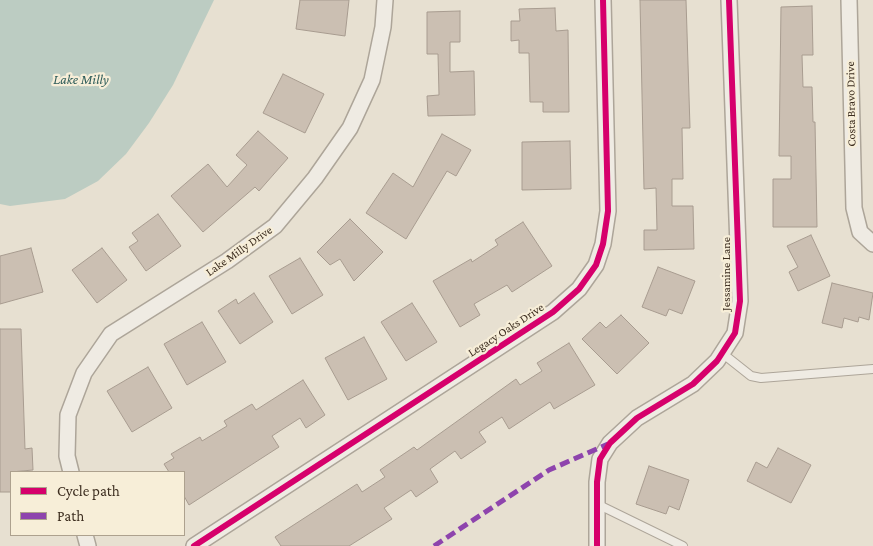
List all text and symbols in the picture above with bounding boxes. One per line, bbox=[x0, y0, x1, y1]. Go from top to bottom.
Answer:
street label: Costa Bravo Drive bbox=[843, 61, 859, 147]
water label: Lake Milly bbox=[53, 72, 109, 88]
street label: Lake Milly Drive bbox=[203, 223, 275, 279]
street label: Jessamine Lane bbox=[719, 237, 733, 311]
street label: Legacy Oaks Drive bbox=[465, 300, 547, 360]
legend bbox=[10, 471, 185, 536]
text: Cycle path bbox=[57, 483, 120, 499]
text: Path bbox=[57, 508, 84, 524]

